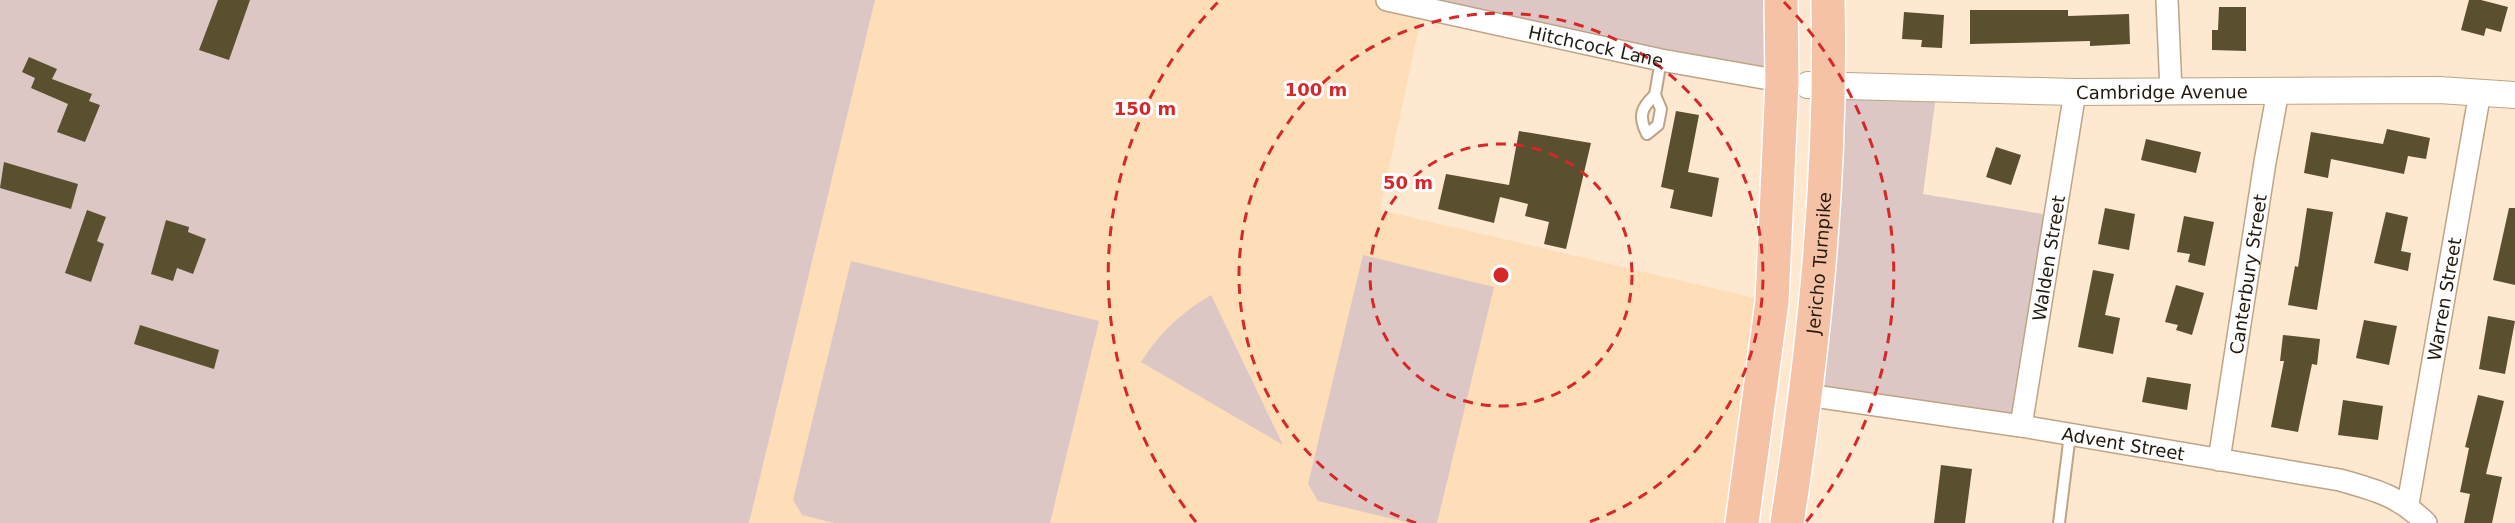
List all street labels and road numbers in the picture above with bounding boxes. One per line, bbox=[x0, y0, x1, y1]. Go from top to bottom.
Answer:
street label: Hitchcock Lane bbox=[1527, 21, 1665, 71]
street label: Cambridge Avenue bbox=[2076, 81, 2248, 102]
street label: Jericho Turnpike bbox=[1802, 191, 1835, 336]
street label: Canterbury Street bbox=[2225, 193, 2270, 356]
street label: Walden Street bbox=[2028, 194, 2069, 323]
street label: Warren Street bbox=[2423, 236, 2465, 362]
street label: Advent Street bbox=[2060, 423, 2186, 464]

